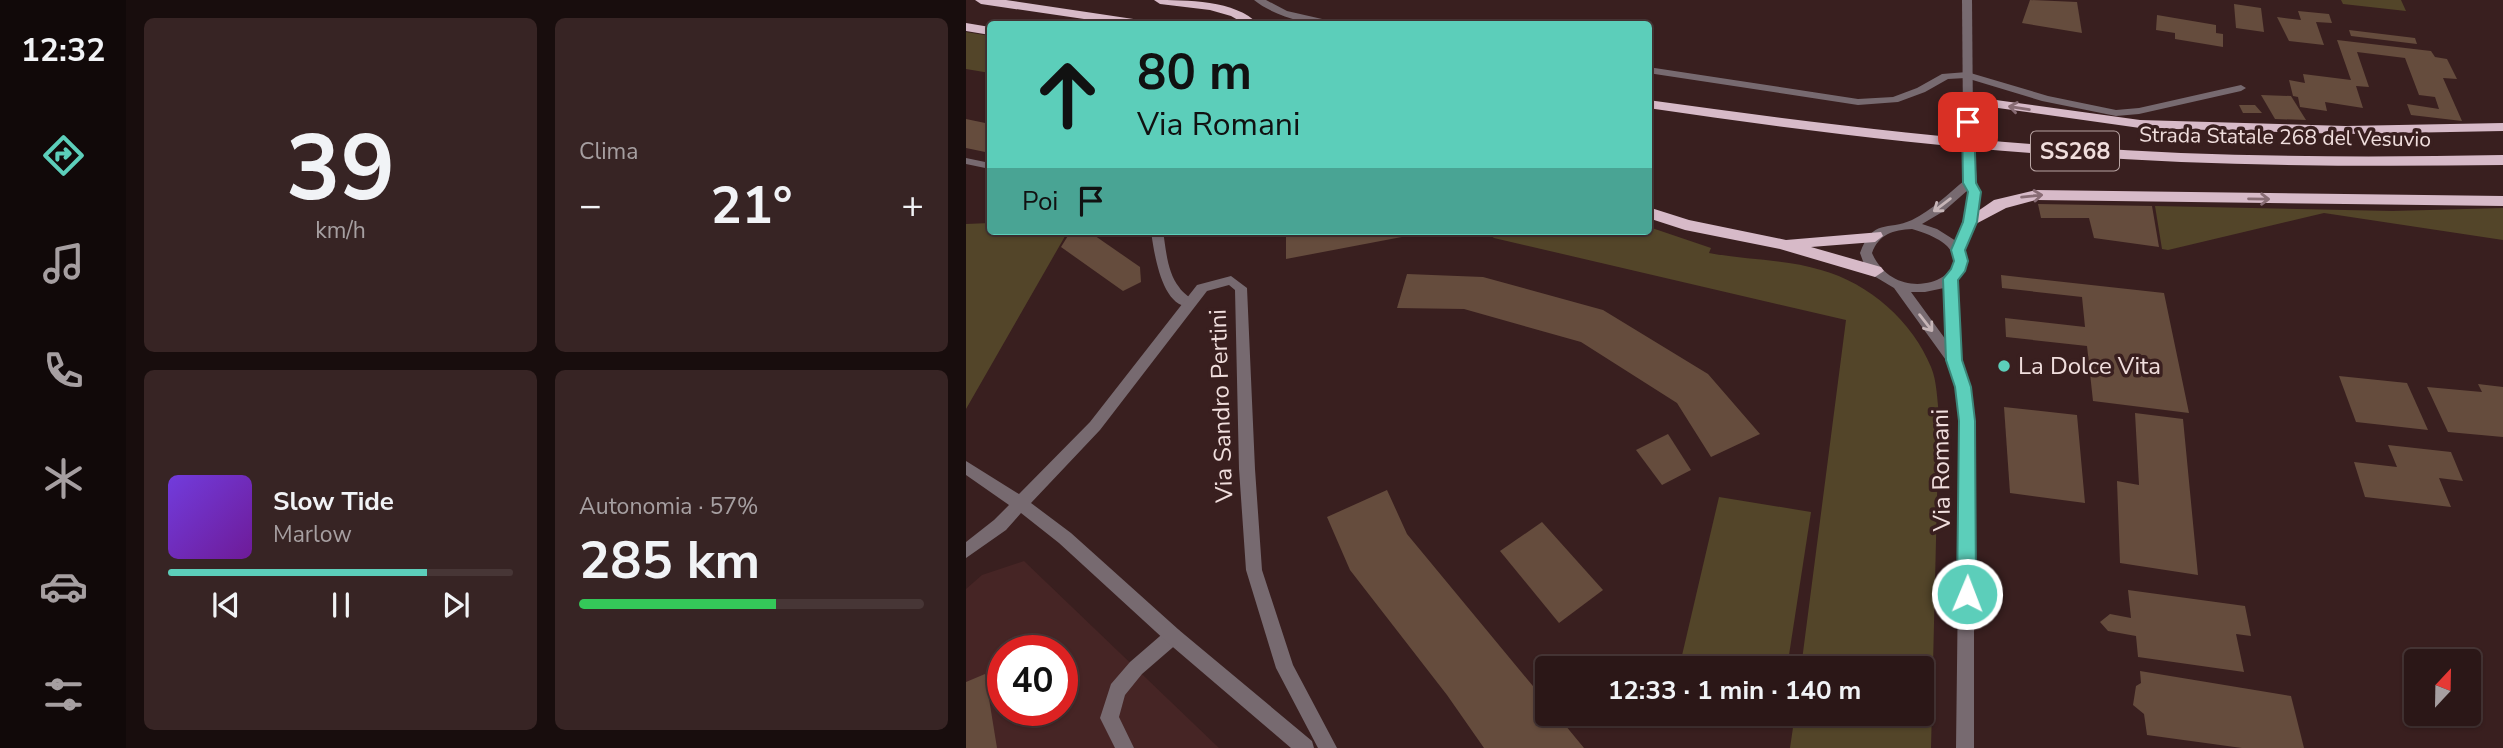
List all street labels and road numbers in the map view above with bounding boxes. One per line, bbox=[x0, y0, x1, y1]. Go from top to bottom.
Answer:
street label: Strada Statale 268 del Vesuvio bbox=[2139, 120, 2431, 154]
road number: SS268 bbox=[2031, 132, 2119, 170]
street label: Via Sandro Pertini bbox=[1202, 309, 1240, 504]
street label: Via Romani bbox=[1924, 408, 1958, 533]

